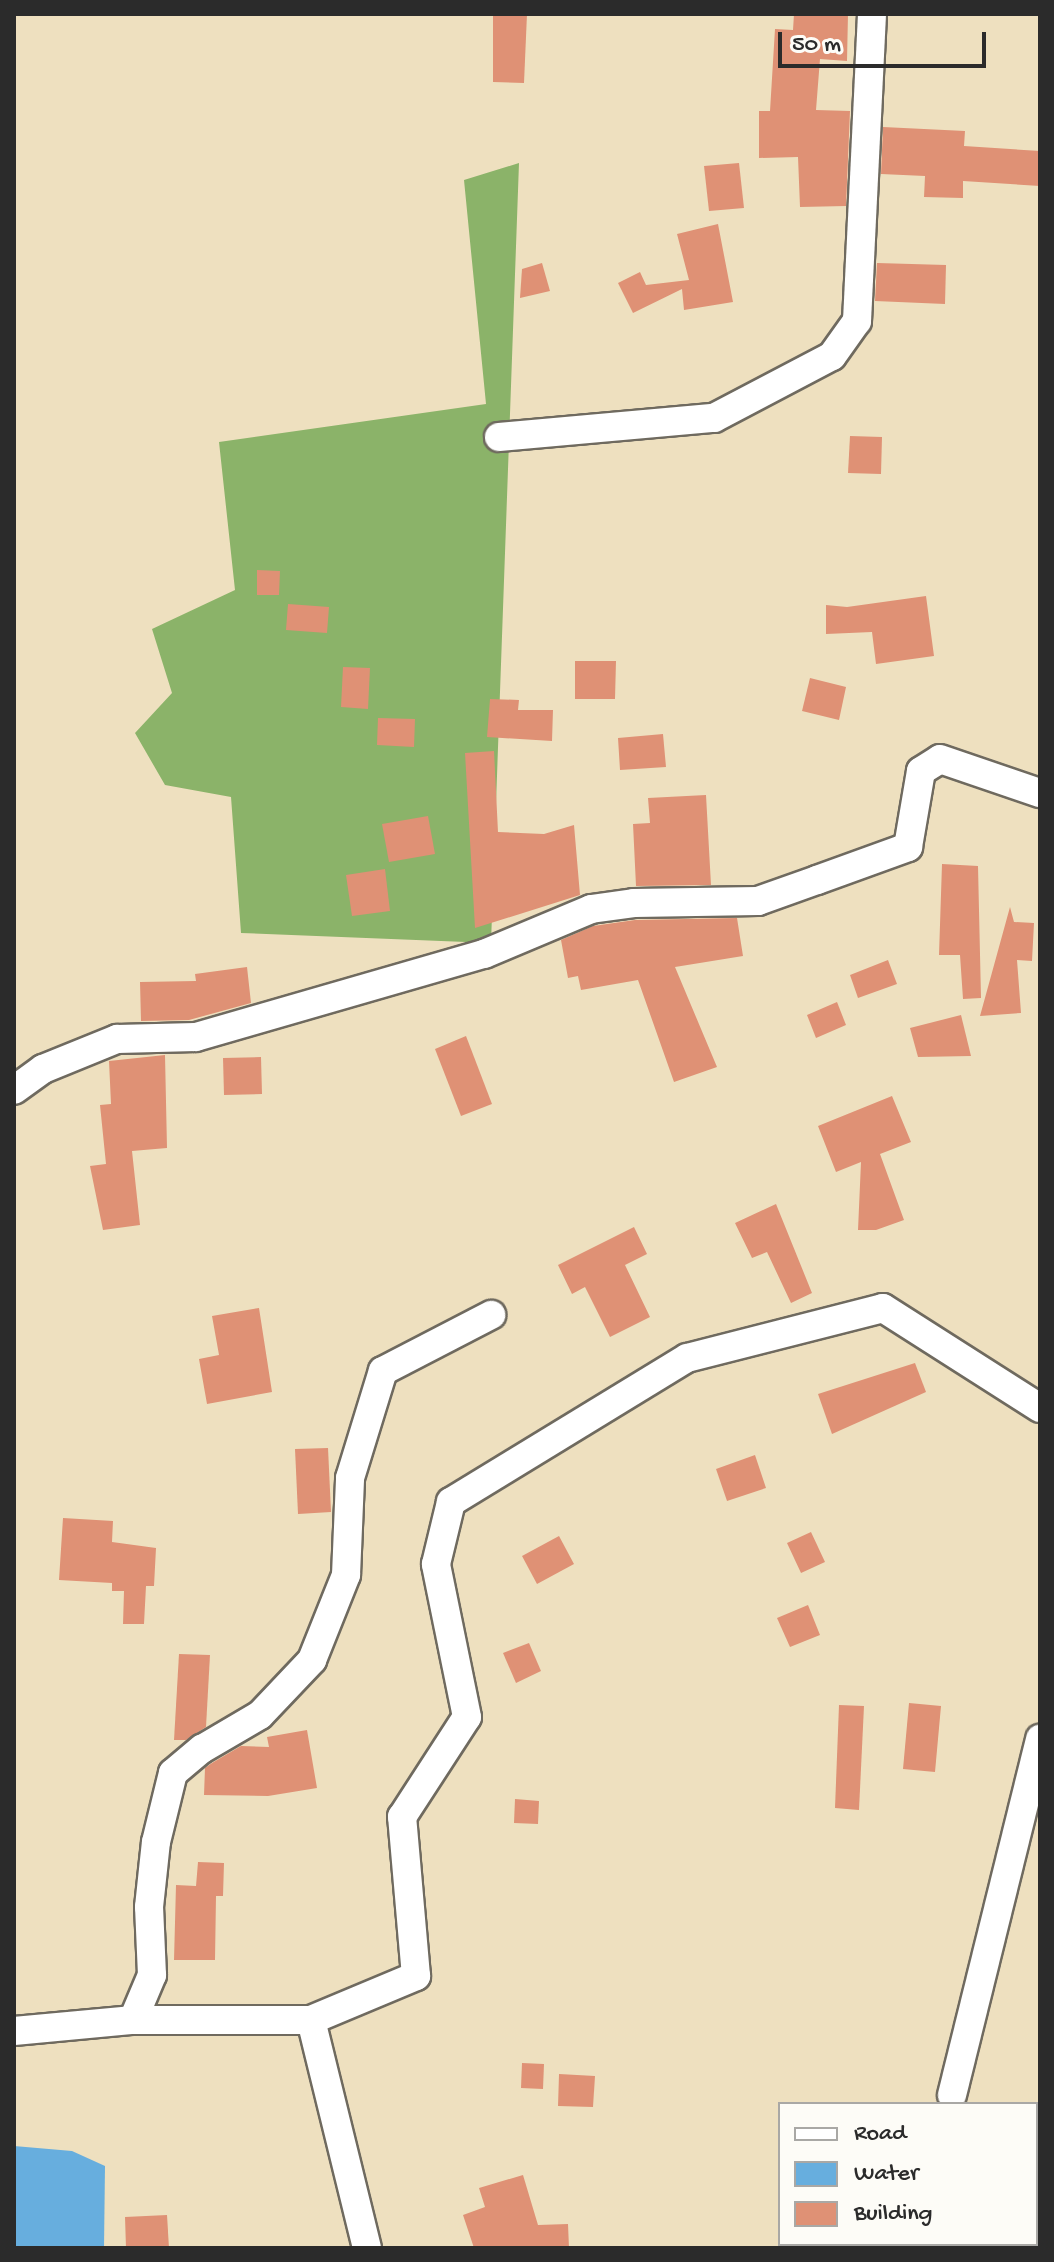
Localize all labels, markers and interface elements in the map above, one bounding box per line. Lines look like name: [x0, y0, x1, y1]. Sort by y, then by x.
scale bar: [782, 16, 990, 66]
text: 50 m: [792, 31, 841, 60]
legend: [778, 2102, 1038, 2246]
text: Road: [854, 2120, 906, 2149]
text: Water: [854, 2160, 918, 2189]
text: Building: [854, 2200, 932, 2229]

